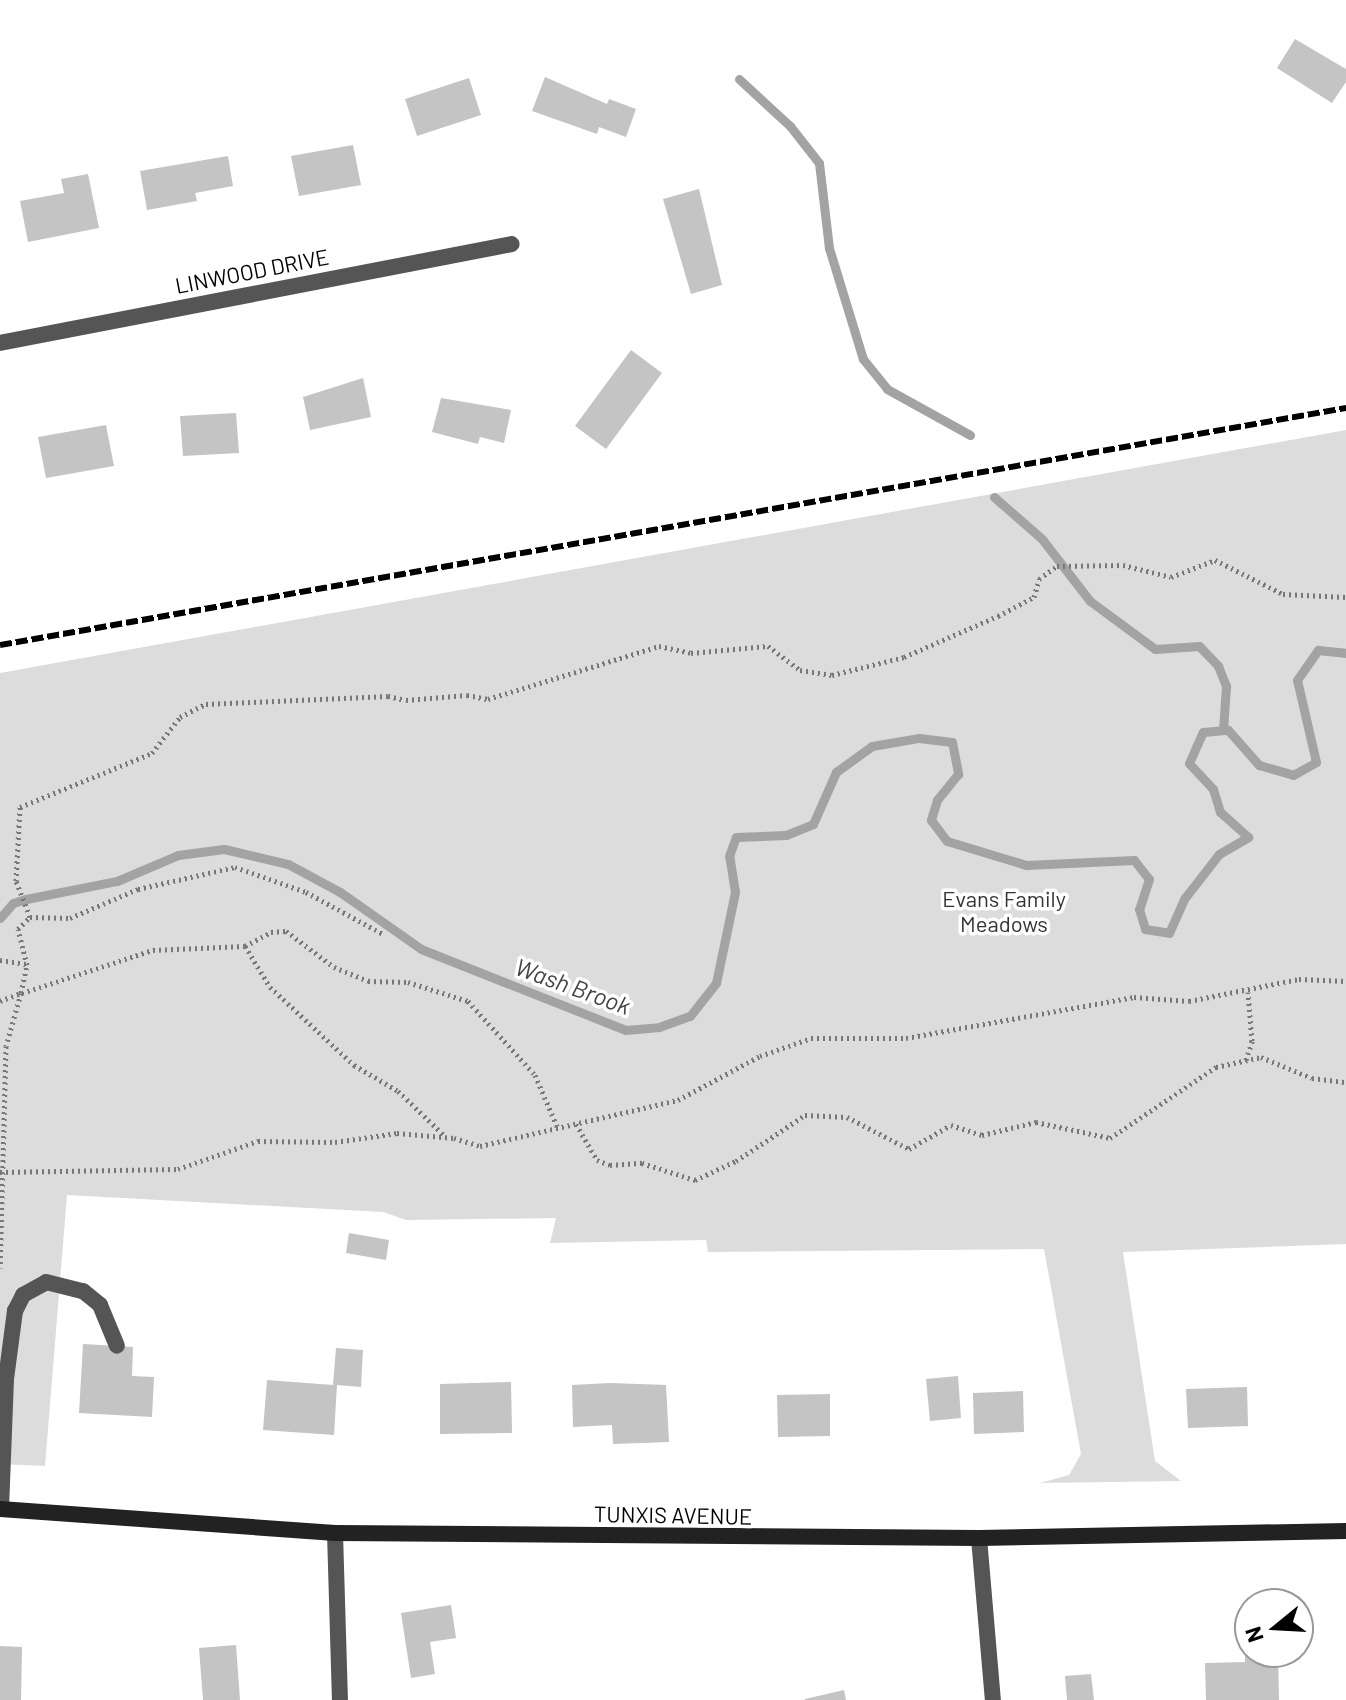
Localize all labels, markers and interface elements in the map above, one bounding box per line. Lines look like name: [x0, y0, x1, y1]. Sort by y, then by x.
street label: LINWOOD DRIVE: [173, 243, 331, 299]
park label: Evans Family Meadows: [942, 885, 1066, 936]
water label: Wash Brook: [511, 952, 635, 1020]
street label: TUNXIS AVENUE: [594, 1500, 752, 1530]
north arrow: [1234, 1588, 1314, 1668]
text: N: [1238, 1624, 1268, 1646]

